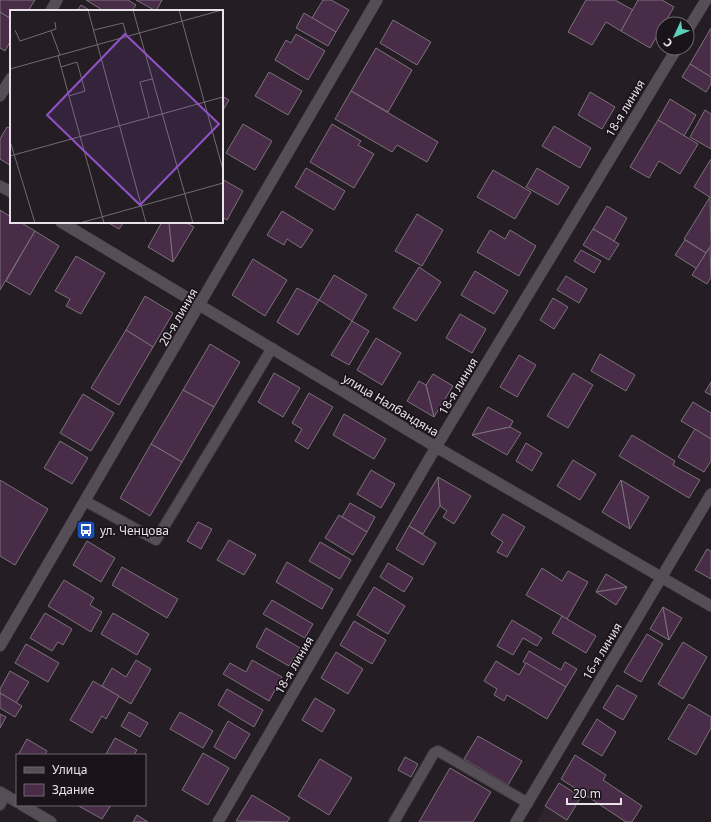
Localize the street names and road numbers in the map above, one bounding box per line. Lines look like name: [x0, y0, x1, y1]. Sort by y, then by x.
street label: 18-я линия: [601, 76, 649, 140]
street label: 20-я линия: [155, 285, 201, 349]
street label: 18-я линия: [434, 354, 482, 418]
street label: улица Налбандяна: [340, 370, 442, 440]
street label: 16-я линия: [578, 619, 626, 683]
street label: 18-я линия: [271, 633, 317, 697]

